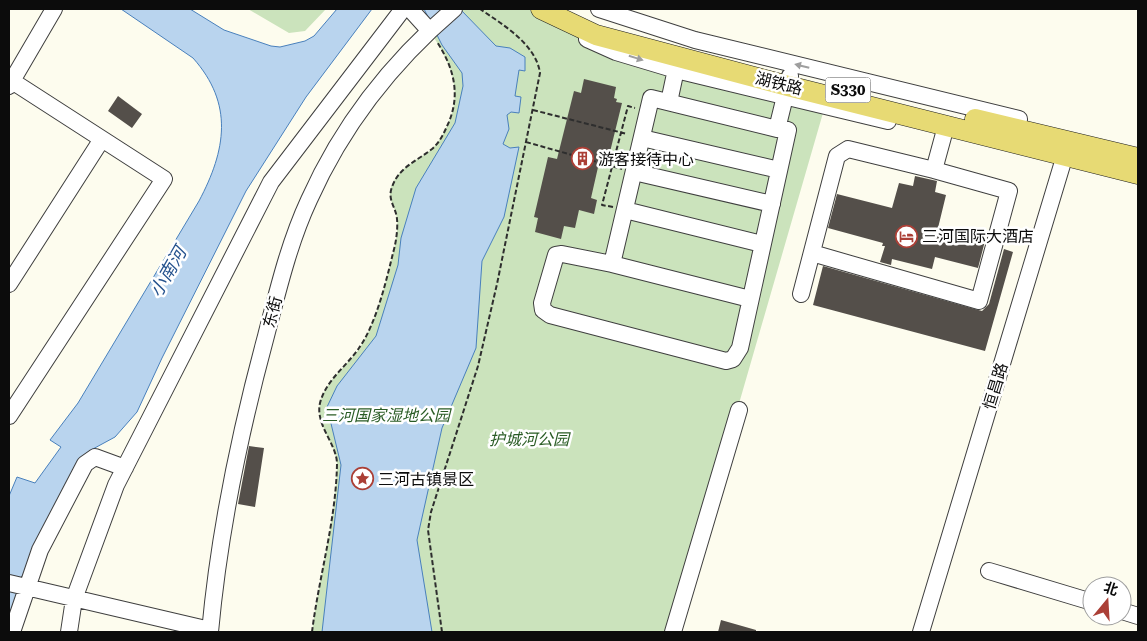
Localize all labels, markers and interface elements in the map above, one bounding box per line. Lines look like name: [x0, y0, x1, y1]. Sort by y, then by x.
one-way arrow: [629, 55, 644, 63]
one-way arrow: [794, 62, 809, 70]
street label: 湖铁路: [753, 68, 804, 99]
road number: S330: [826, 78, 870, 102]
building icon: 游客接待中心: [570, 147, 594, 171]
place label: 游客接待中心: [598, 150, 694, 169]
hotel icon: 三河国际大酒店: [894, 224, 918, 248]
place label: 三河国际大酒店: [922, 227, 1034, 246]
water label: 小南河: [145, 241, 192, 300]
street label: 东街: [259, 294, 286, 330]
street label: 恒昌路: [979, 360, 1012, 412]
park label: 三河国家湿地公园: [322, 406, 452, 425]
park label: 护城河公园: [489, 430, 571, 449]
place icon: 三河古镇景区: [350, 467, 374, 491]
place label: 三河古镇景区: [378, 470, 474, 489]
north arrow: [1082, 576, 1132, 626]
text: 北: [1102, 579, 1120, 598]

